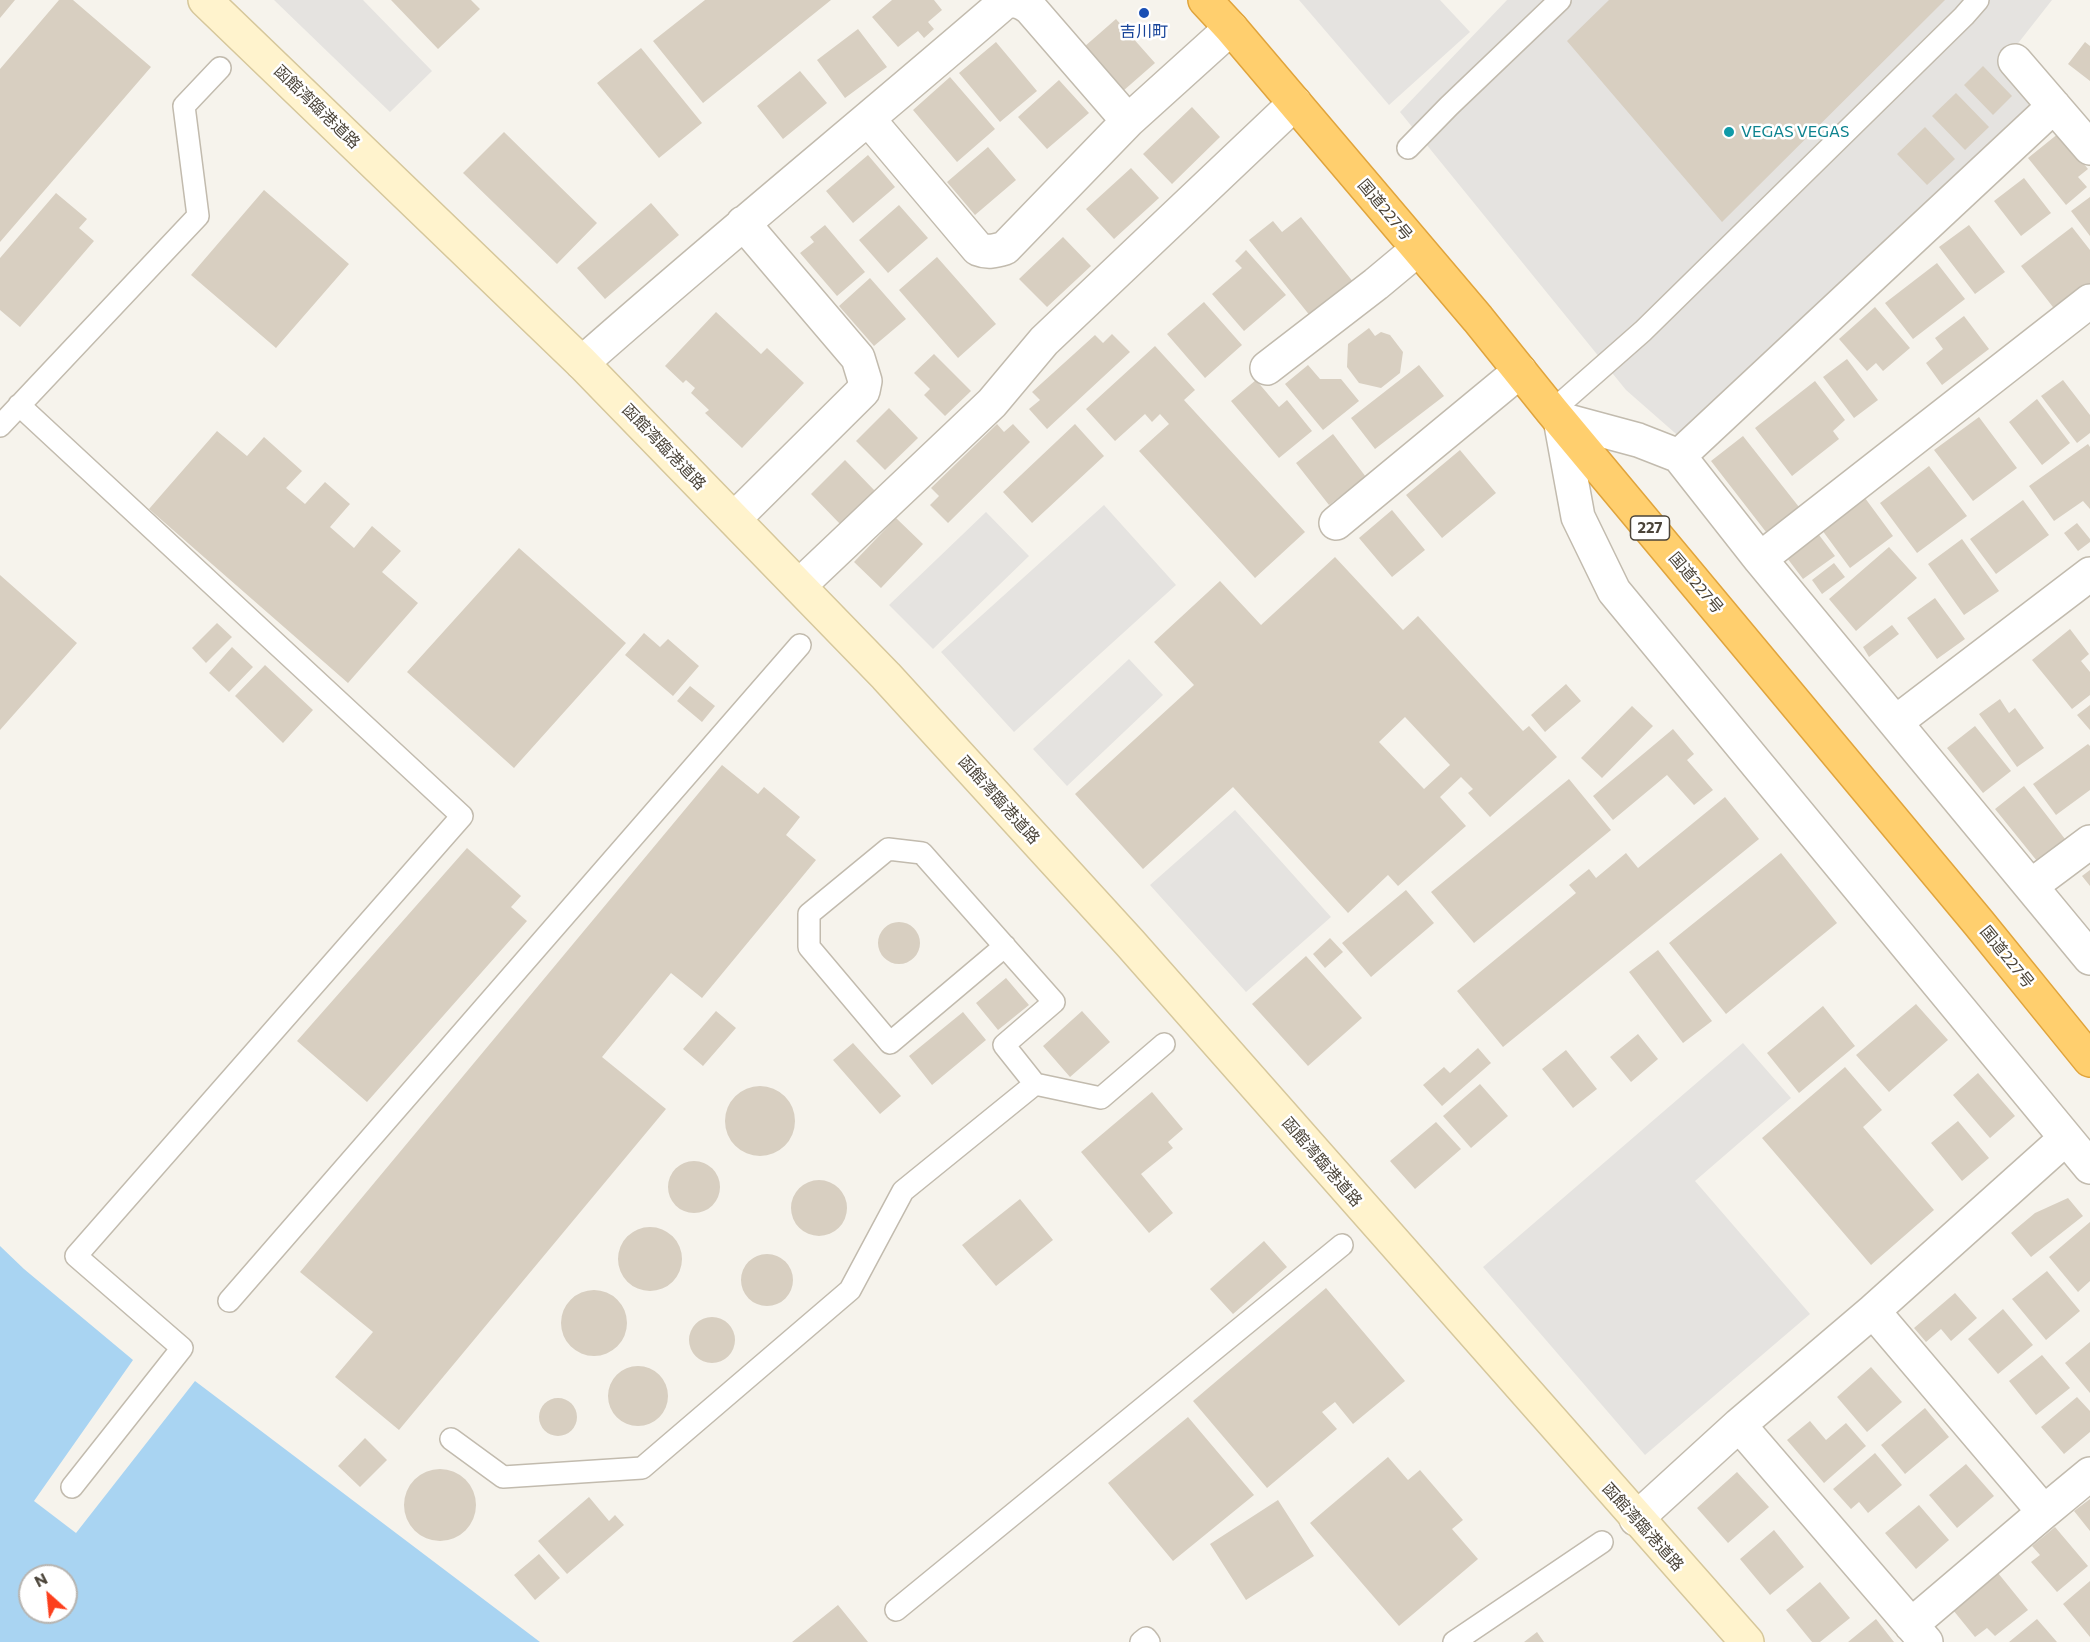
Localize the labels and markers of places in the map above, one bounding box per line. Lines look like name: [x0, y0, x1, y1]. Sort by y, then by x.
marker: 吉川町: [1137, 6, 1151, 20]
place label: 吉川町: [1120, 22, 1168, 42]
place label: VEGAS VEGAS: [1741, 122, 1849, 142]
marker: VEGAS VEGAS: [1722, 125, 1736, 139]

